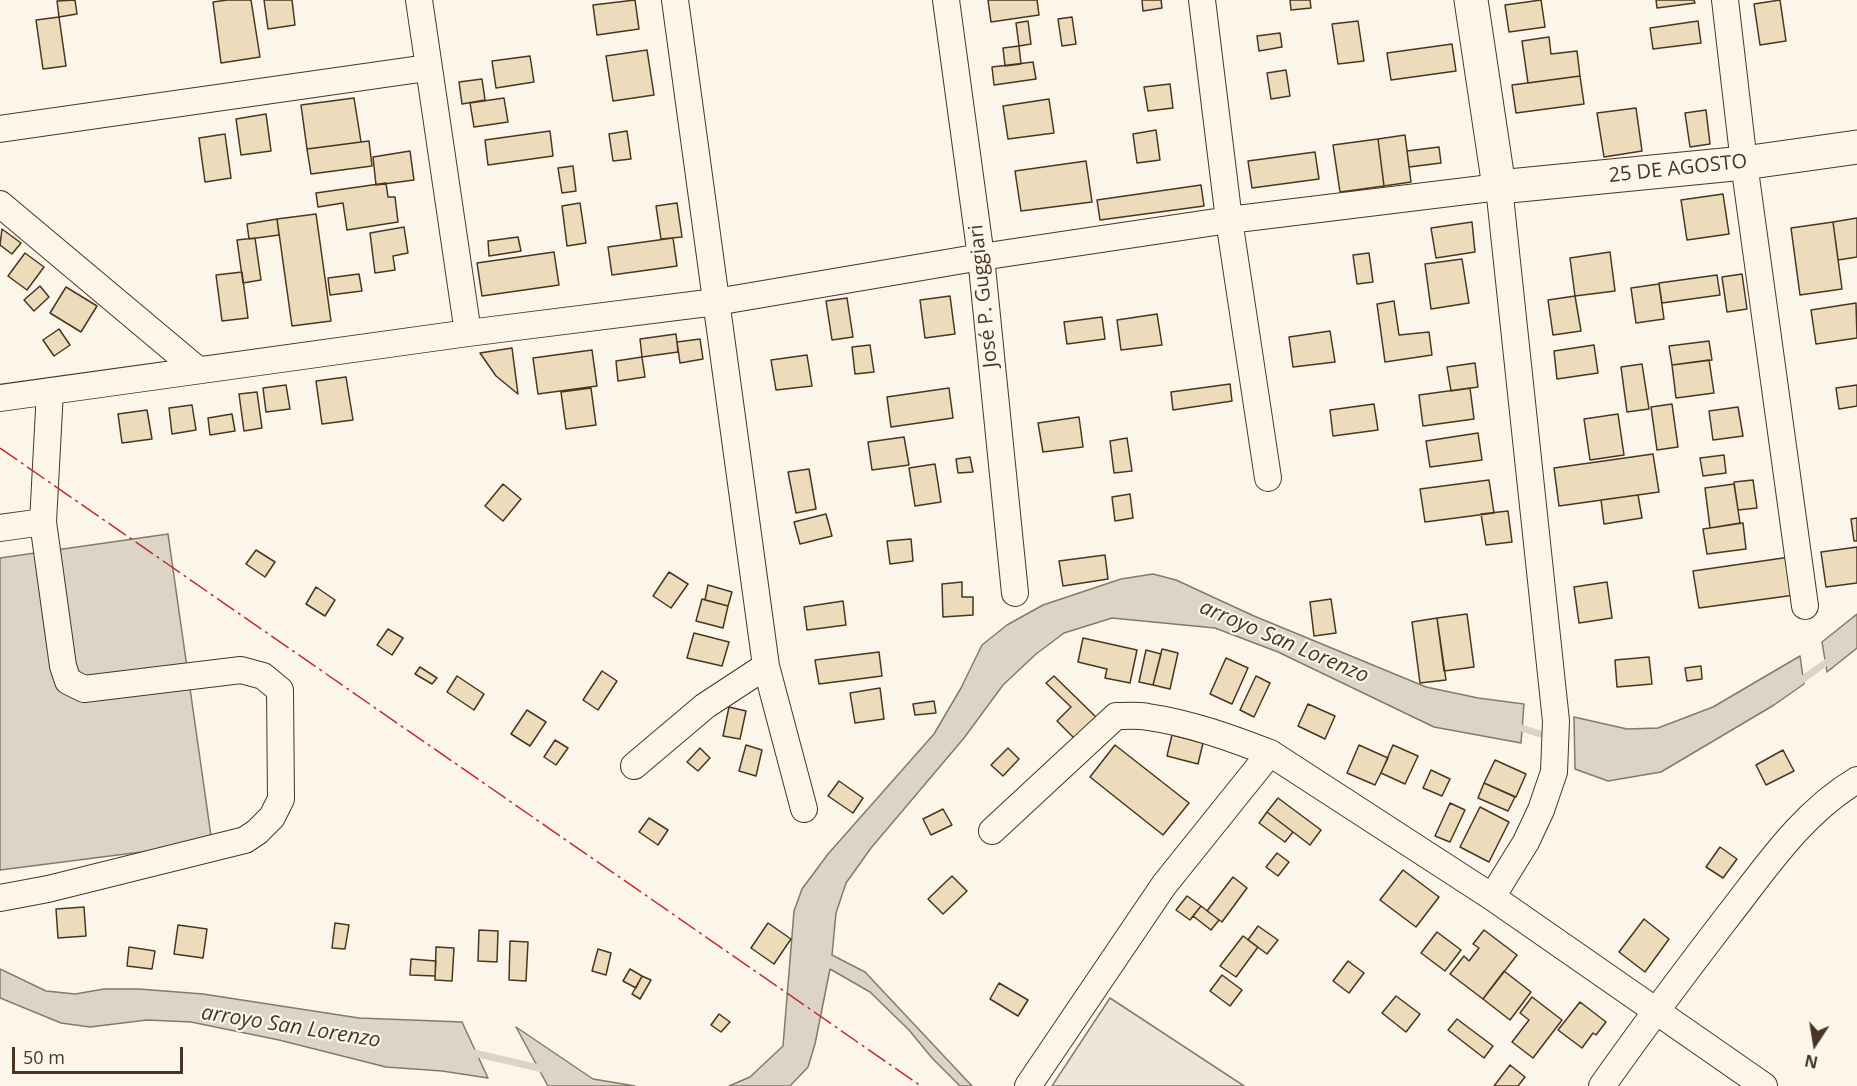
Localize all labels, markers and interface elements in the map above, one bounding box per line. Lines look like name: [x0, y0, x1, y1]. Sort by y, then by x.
street label: 25 DE AGOSTO: [1608, 150, 1748, 188]
street label: José P. Guggiari: [965, 223, 1003, 369]
water label: arroyo San Lorenzo: [1196, 595, 1372, 689]
water label: arroyo San Lorenzo: [200, 1000, 382, 1054]
north arrow: [1785, 1014, 1845, 1074]
scale bar: [15, 1035, 186, 1073]
text: 50 m: [23, 1045, 65, 1069]
text: N: [1803, 1049, 1820, 1074]

